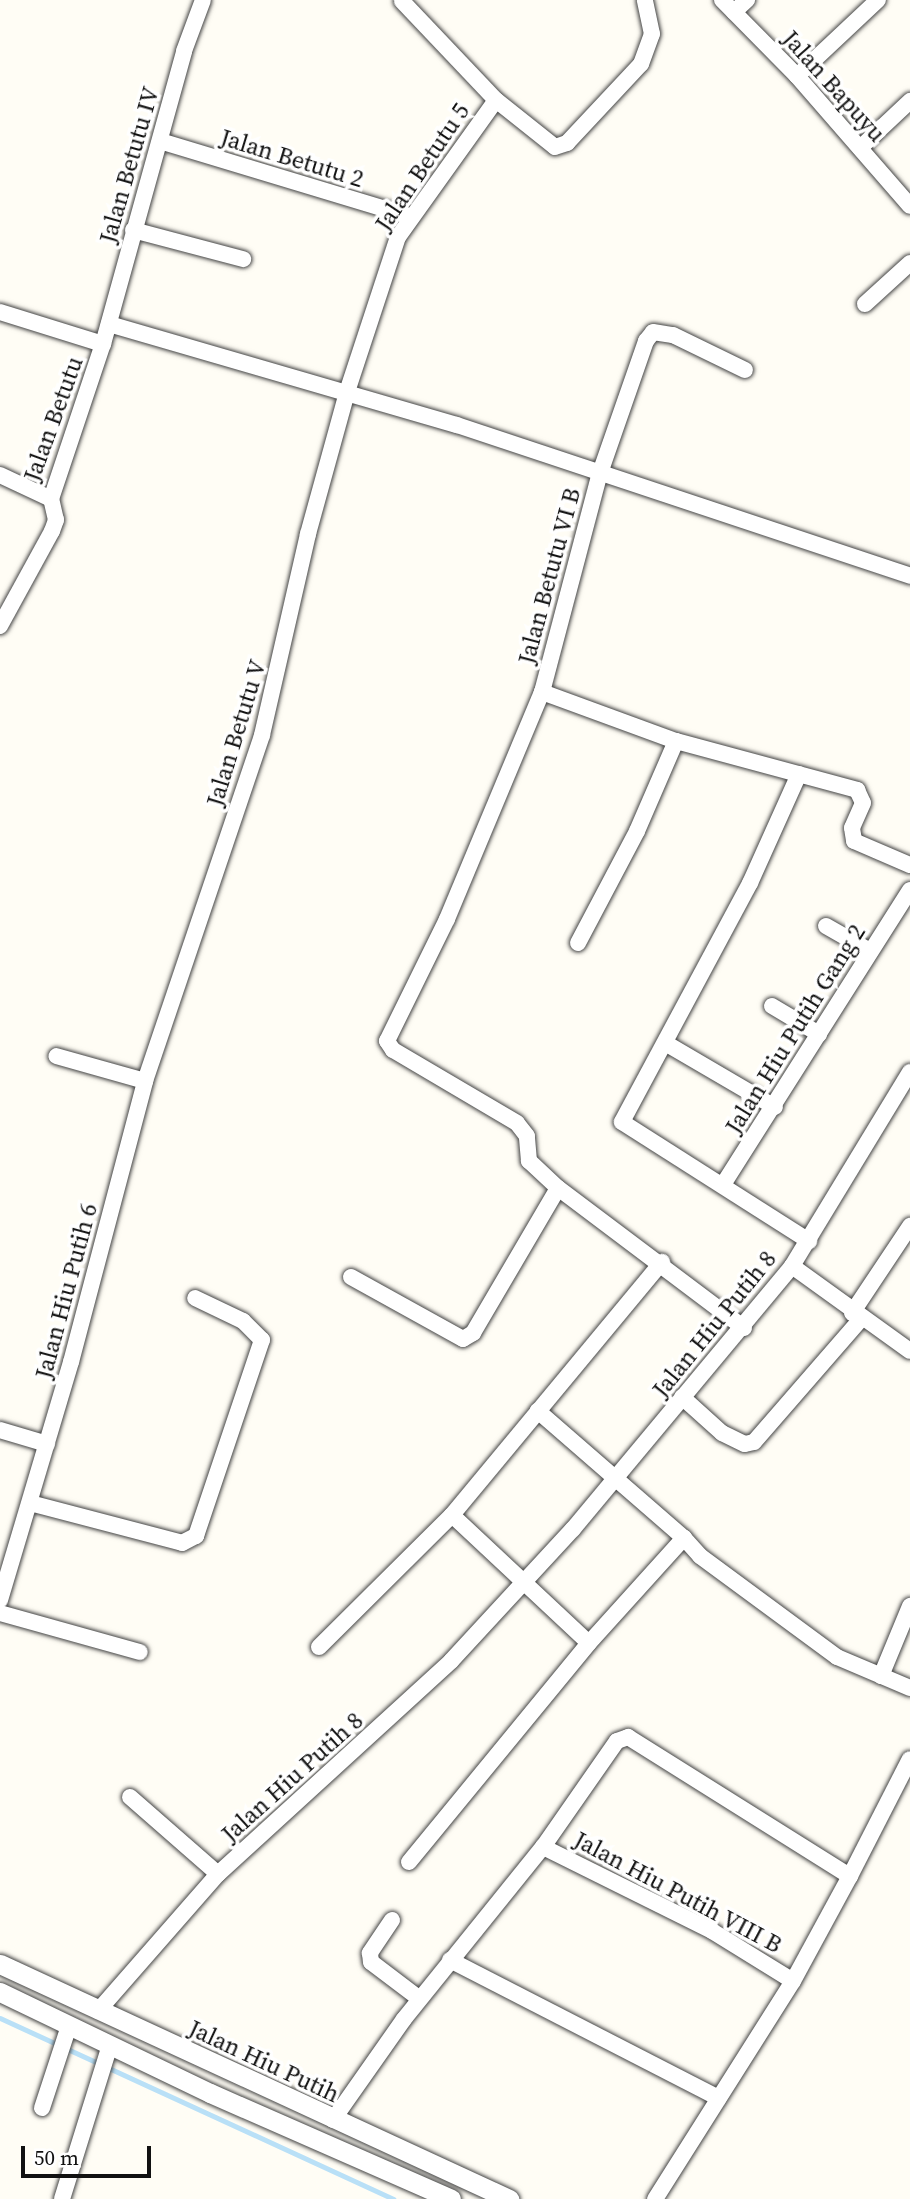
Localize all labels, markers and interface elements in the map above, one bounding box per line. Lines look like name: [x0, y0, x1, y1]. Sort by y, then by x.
street label: Jalan Bapuyu: [776, 24, 892, 148]
street label: Jalan Betutu IV: [93, 84, 165, 246]
street label: Jalan Betutu 5: [369, 98, 475, 236]
street label: Jalan Betutu 2: [217, 123, 367, 193]
street label: Jalan Betutu: [17, 353, 89, 485]
street label: Jalan Betutu VI B: [512, 484, 586, 668]
street label: Jalan Betutu V: [200, 656, 272, 810]
street label: Jalan Hiu Putih Gang 2: [719, 919, 871, 1139]
street label: Jalan Hiu Putih 6: [29, 1200, 103, 1382]
street label: Jalan Hiu Putih 8: [646, 1245, 782, 1403]
street label: Jalan Hiu Putih 8: [215, 1706, 369, 1848]
street label: Jalan Hiu Putih VIII B: [569, 1825, 787, 1959]
street label: Jalan Hiu Putih: [184, 2014, 344, 2108]
scale bar: [24, 2132, 154, 2176]
text: 50 m: [34, 2143, 79, 2172]

